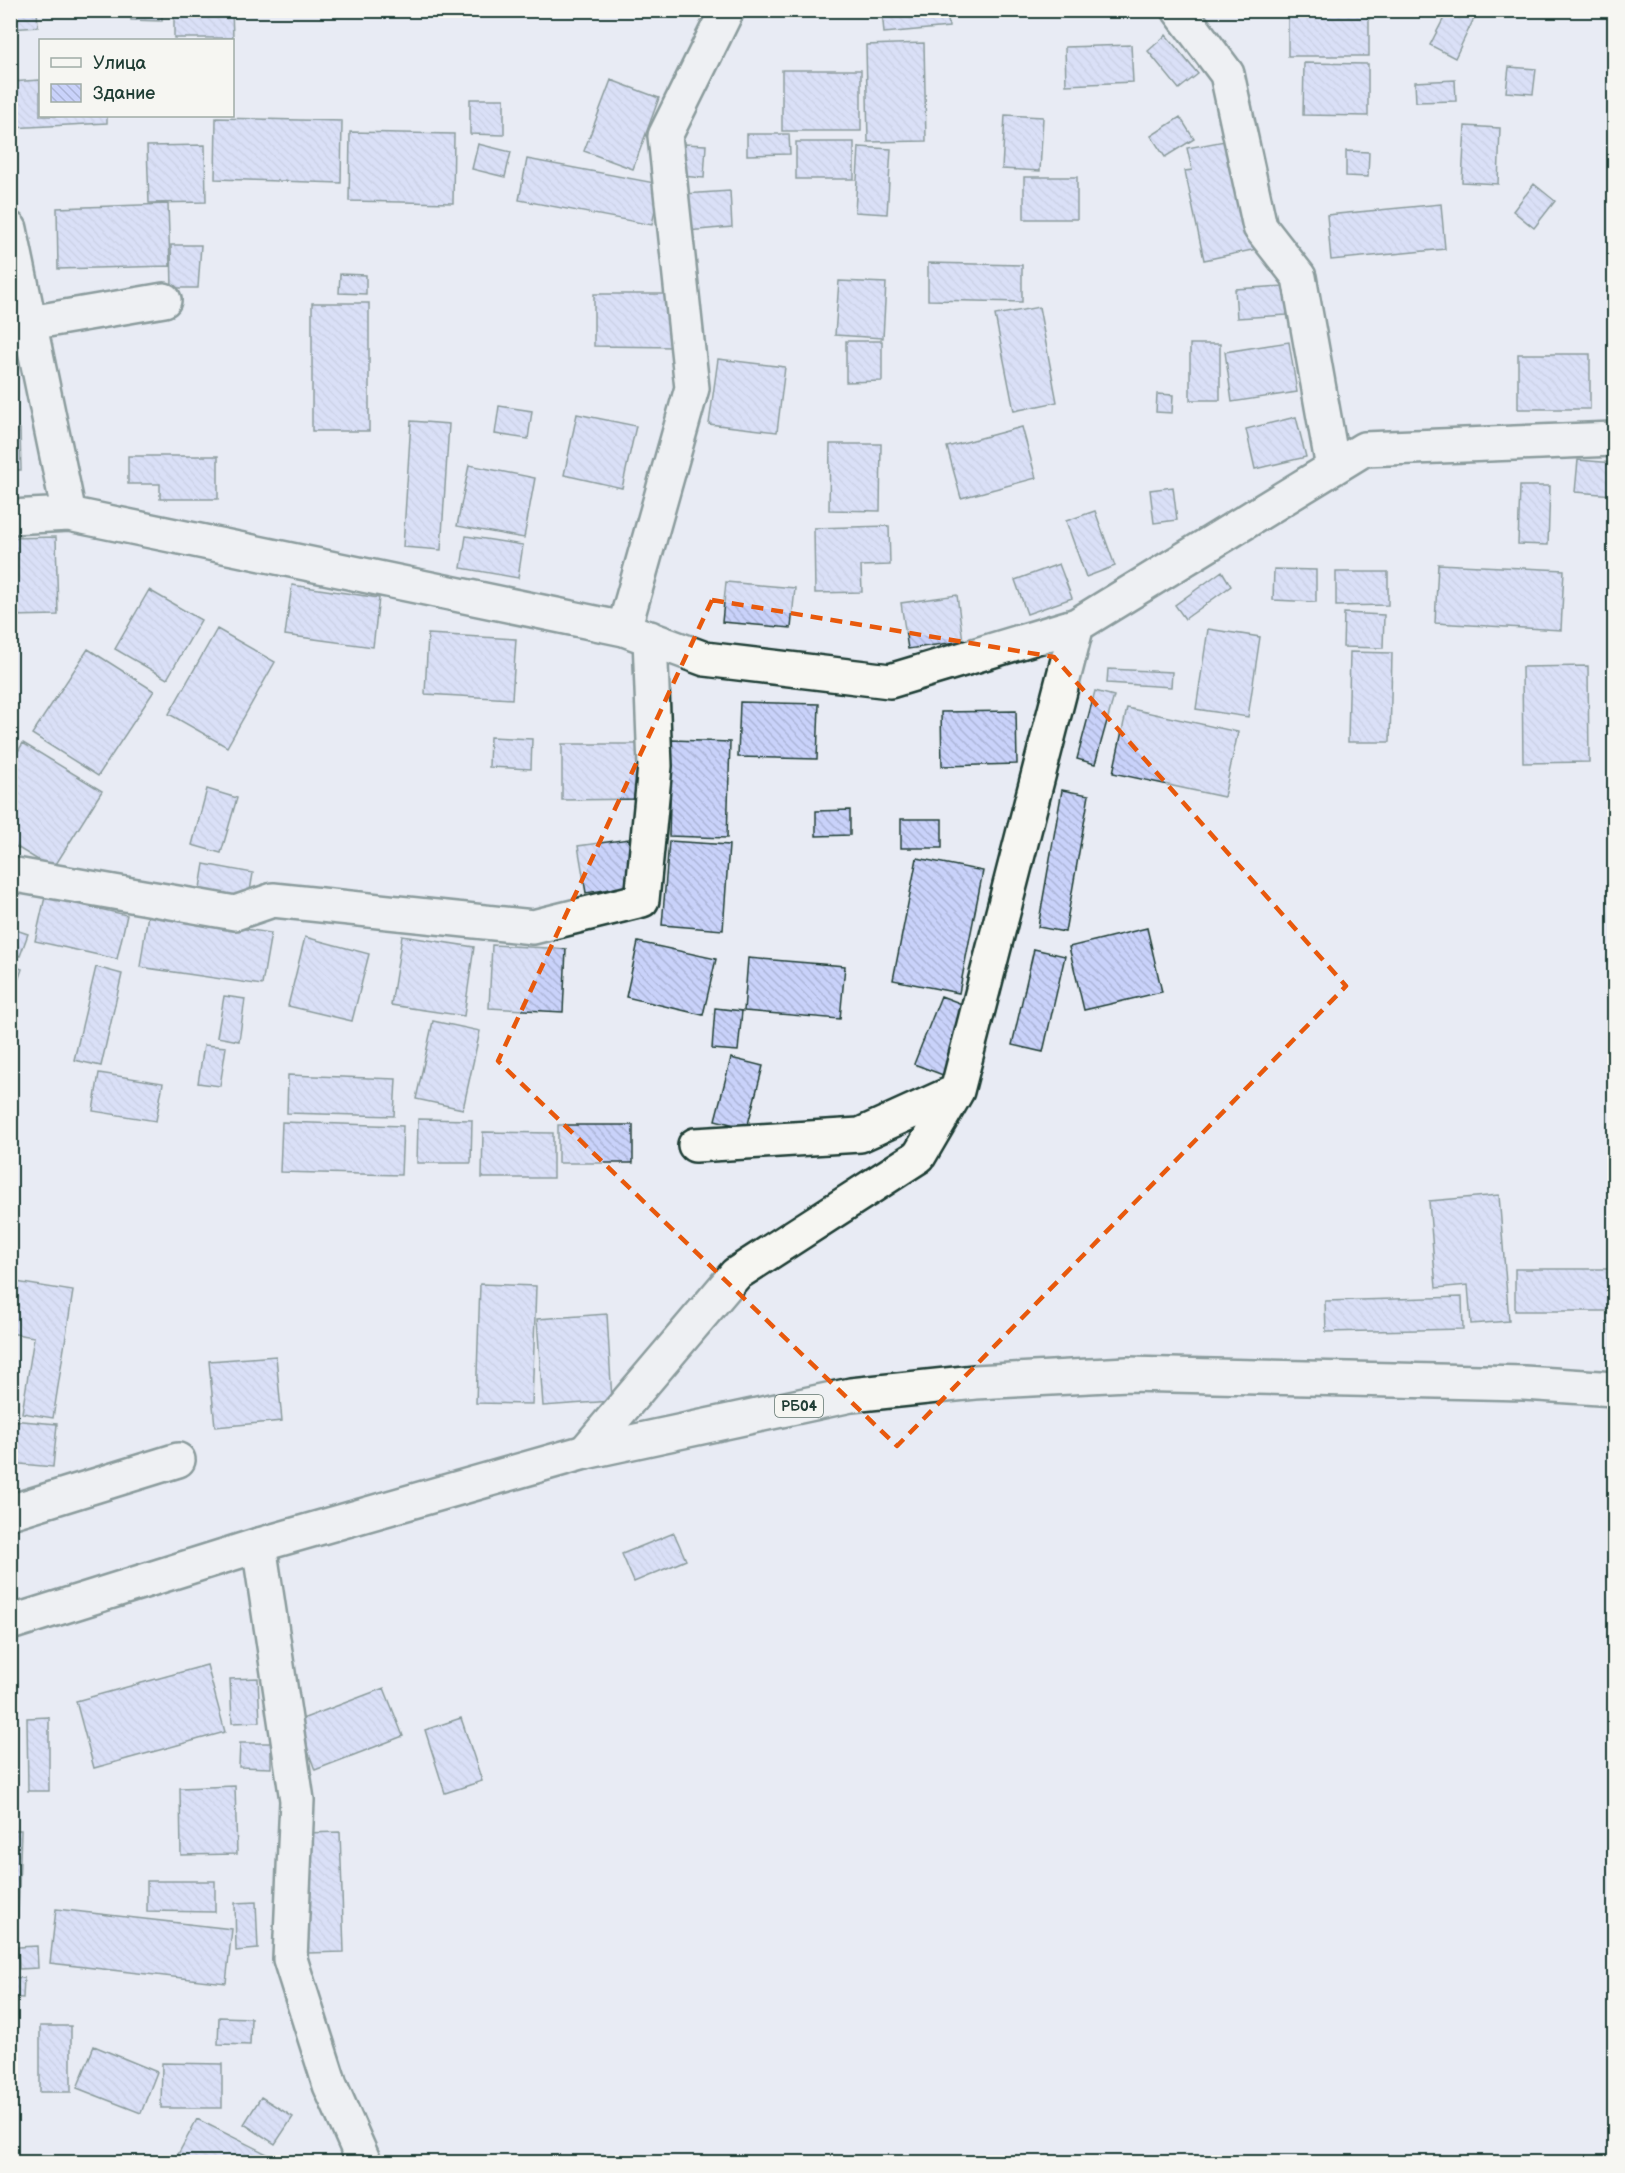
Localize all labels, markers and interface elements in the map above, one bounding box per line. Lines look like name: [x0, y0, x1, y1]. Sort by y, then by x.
legend: [39, 39, 234, 117]
text: Улица: [93, 53, 147, 74]
text: Здание: [93, 83, 155, 104]
road number: РБ04: [775, 1395, 823, 1417]

